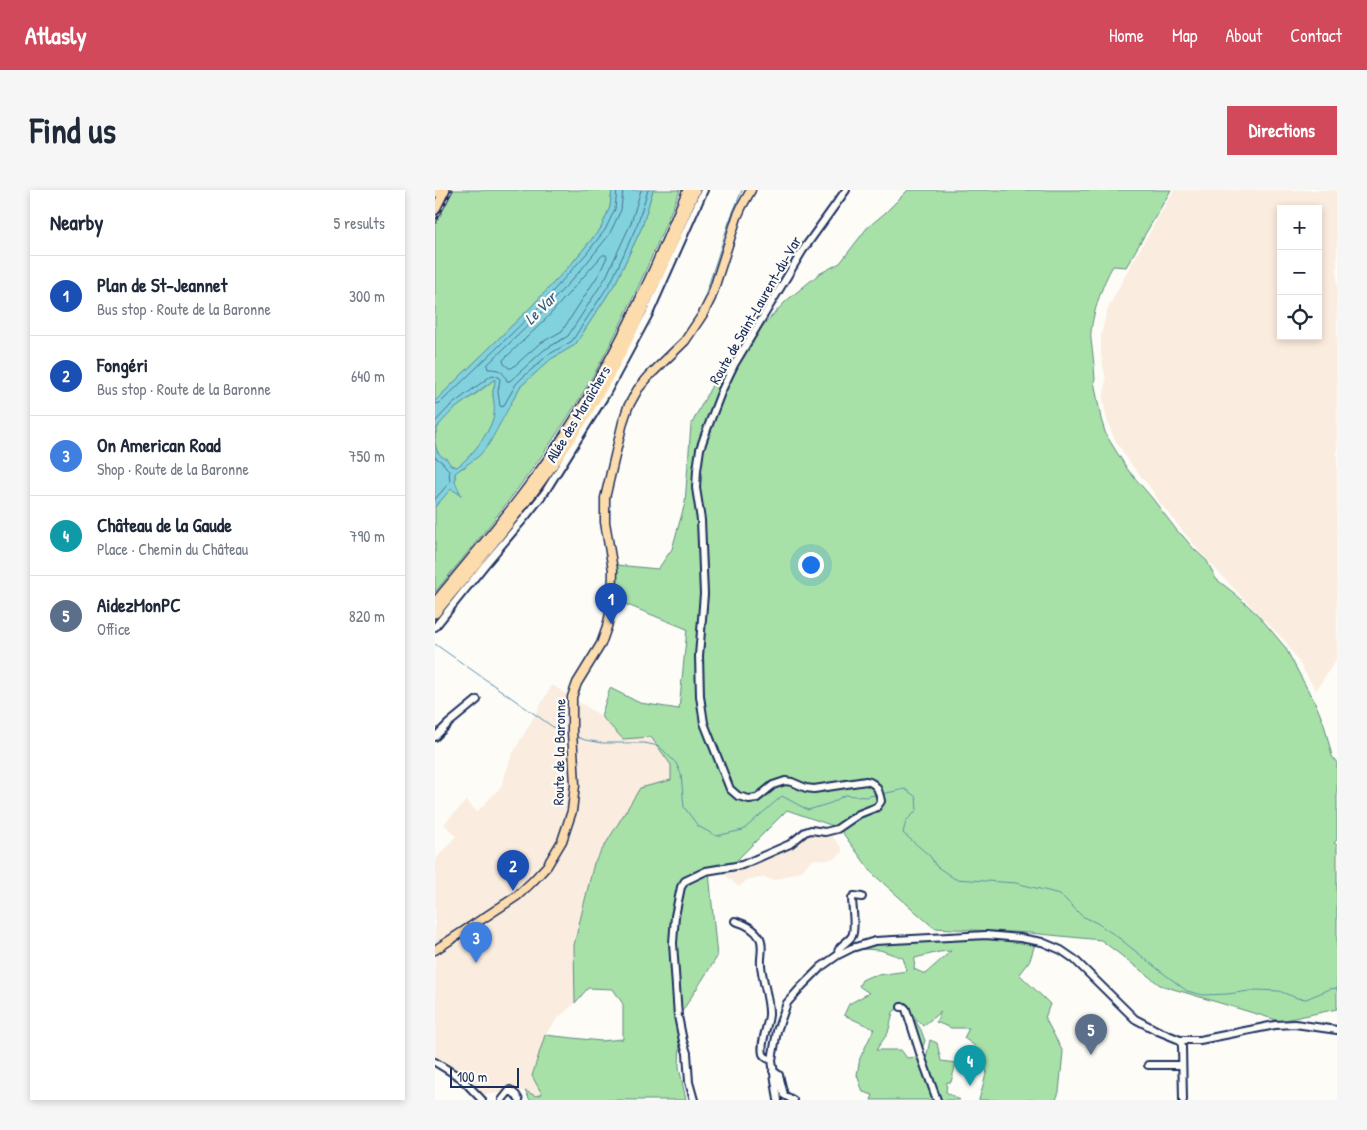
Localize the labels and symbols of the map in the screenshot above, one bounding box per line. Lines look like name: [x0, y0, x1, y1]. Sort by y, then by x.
street label: Route de Saint-Laurent-du-Var: [704, 232, 806, 388]
water label: Le Var: [519, 286, 562, 329]
street label: Allée des Maraîchers: [541, 361, 615, 466]
your location: [798, 552, 824, 578]
pin: 1: [595, 583, 627, 624]
street label: Route de la Baronne: [548, 698, 570, 806]
pin: 2: [497, 850, 529, 891]
pin: 3: [460, 922, 492, 963]
pin: 5: [1075, 1014, 1107, 1055]
pin: 4: [954, 1045, 986, 1086]
scale bar: [450, 1065, 519, 1088]

